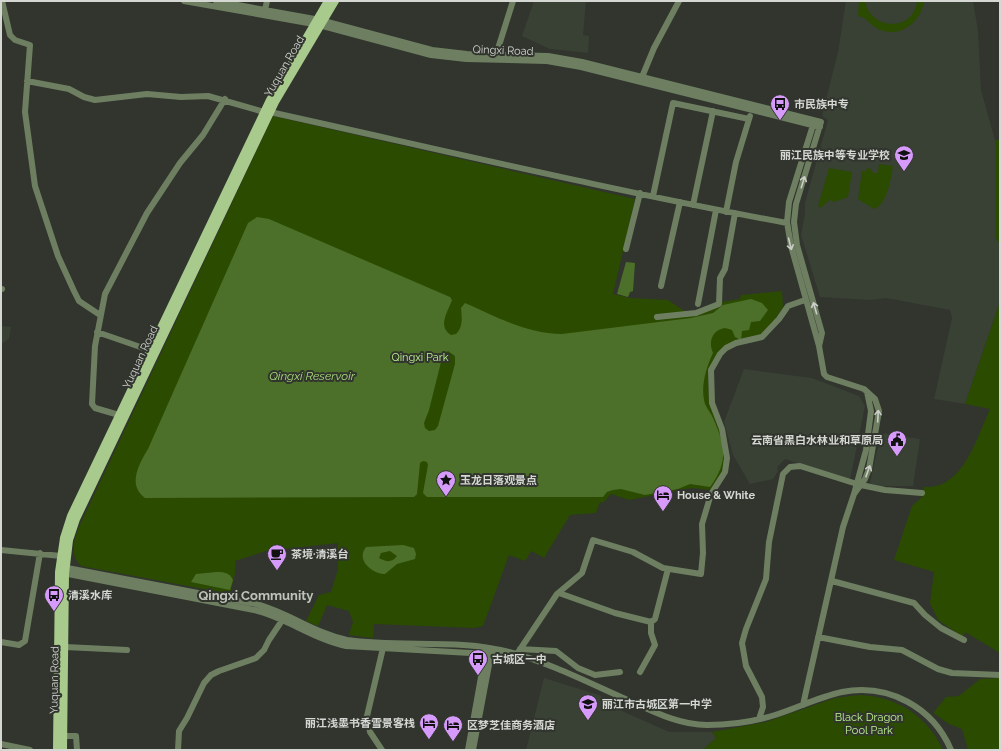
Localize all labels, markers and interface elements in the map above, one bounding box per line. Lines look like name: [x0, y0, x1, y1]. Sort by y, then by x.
street label: Yuquan Road: [262, 33, 307, 99]
street label: Qingxi Road: [472, 43, 534, 58]
bus stop icon: 市民族中专: [769, 93, 791, 121]
place label: 市民族中专: [794, 98, 849, 111]
school or university icon: 丽江民族中等专业学校: [893, 144, 915, 172]
place label: 丽江民族中等专业学校: [780, 149, 890, 162]
one-way arrow: [800, 176, 807, 189]
one-way arrow: [787, 237, 795, 250]
one-way arrow: [810, 302, 818, 315]
street label: Yuquan Road: [120, 324, 161, 391]
park label: Qingxi Park: [391, 351, 449, 364]
water label: Qingxi Reservoir: [269, 369, 356, 383]
one-way arrow: [874, 410, 881, 423]
public building icon: 云南省黑白水林业和草原局: [886, 429, 908, 457]
place label: 云南省黑白水林业和草原局: [751, 434, 883, 447]
one-way arrow: [864, 466, 872, 478]
place icon: 玉龙日落观景点: [435, 469, 457, 497]
place label: 玉龙日落观景点: [460, 474, 537, 487]
hotel icon: House & White: [652, 484, 674, 512]
place label: House & White: [677, 489, 755, 502]
cafe icon: 茶境·清溪台: [266, 543, 288, 571]
place label: 茶境·清溪台: [291, 548, 348, 561]
bus stop icon: 清溪水库: [43, 584, 65, 612]
district label: Qingxi Community: [199, 588, 313, 603]
place label: 清溪水库: [68, 589, 112, 602]
street label: Yuquan Road: [47, 646, 62, 714]
bus stop icon: 古城区一中: [467, 648, 489, 676]
place label: 古城区一中: [492, 653, 547, 666]
school or university icon: 丽江市古城区第一中学: [577, 693, 599, 721]
place label: 丽江市古城区第一中学: [602, 698, 712, 711]
park label: Black Dragon Pool Park: [835, 711, 903, 737]
hotel icon: 丽江浅墨书香雪景客栈: [418, 712, 440, 740]
hotel icon: 区梦芝佳商务酒店: [442, 714, 464, 742]
place label: 丽江浅墨书香雪景客栈: [305, 717, 415, 730]
place label: 区梦芝佳商务酒店: [467, 719, 555, 732]

